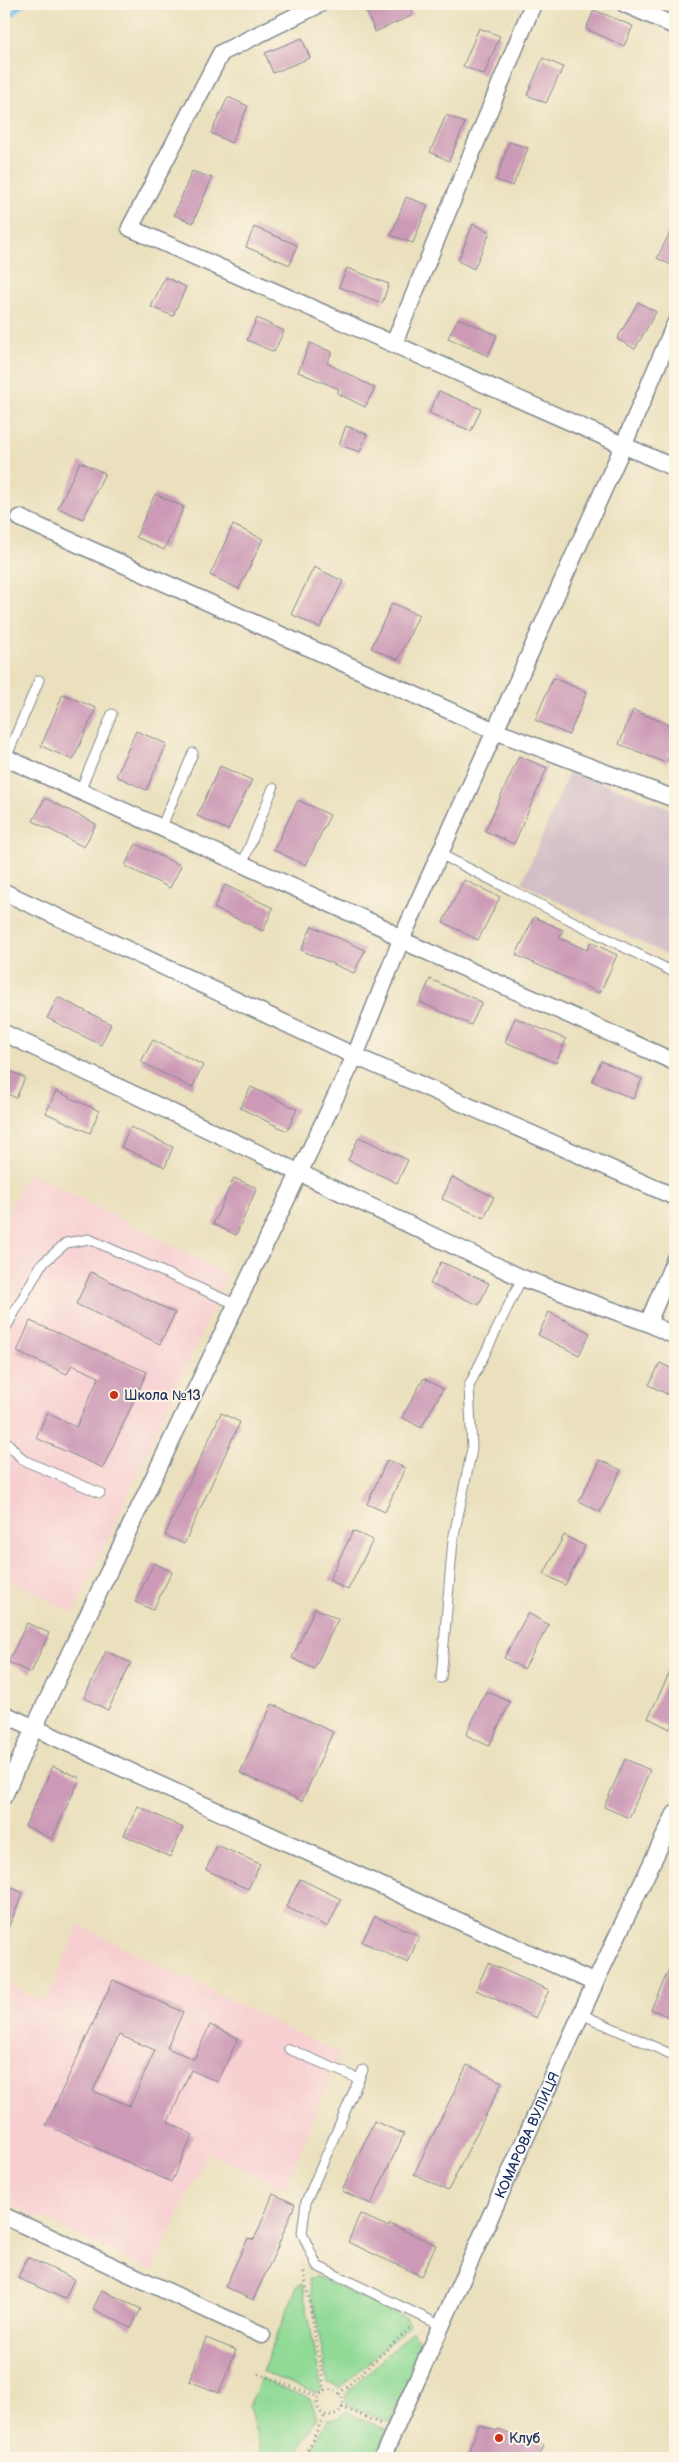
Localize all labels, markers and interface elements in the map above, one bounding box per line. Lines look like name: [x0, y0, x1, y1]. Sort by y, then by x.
place label: Школа №13: [124, 1387, 201, 1404]
marker: Школа №13: [108, 1389, 120, 1401]
street label: КОМАРОВА ВУЛИЦЯ: [492, 2069, 563, 2201]
place label: Клуб: [509, 2430, 540, 2447]
marker: Клуб: [493, 2432, 505, 2444]

